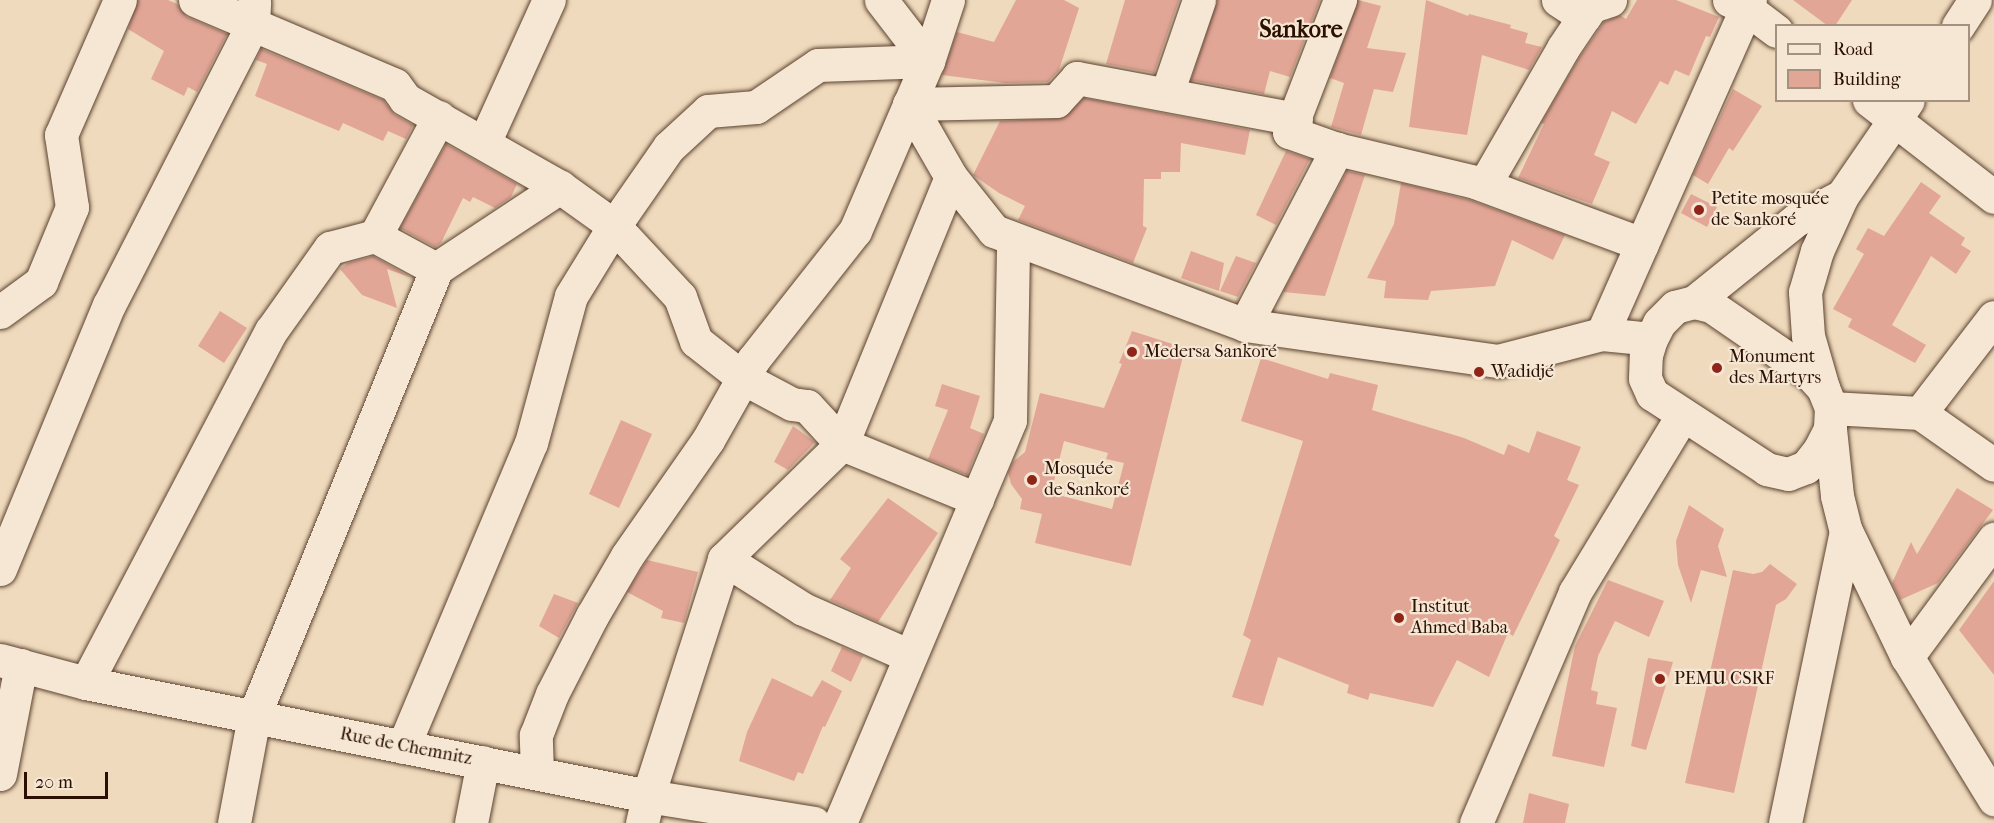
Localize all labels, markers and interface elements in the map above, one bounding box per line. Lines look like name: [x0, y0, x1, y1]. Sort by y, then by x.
district label: Sankore: [1259, 16, 1343, 44]
legend: [1775, 24, 1970, 102]
text: Road: [1833, 39, 1873, 60]
text: Building: [1833, 69, 1900, 90]
place label: Petite mosquée de Sankoré: [1711, 189, 1829, 232]
marker: Petite mosquée de Sankoré: [1692, 203, 1706, 217]
place label: Medersa Sankoré: [1144, 341, 1277, 363]
marker: Medersa Sankoré: [1125, 345, 1139, 359]
place label: Monument des Martyrs: [1729, 347, 1821, 389]
place label: Wadidjé: [1491, 361, 1554, 383]
marker: Monument des Martyrs: [1710, 361, 1724, 375]
marker: Wadidjé: [1472, 365, 1486, 379]
place label: Mosquée de Sankoré: [1044, 459, 1129, 502]
marker: Mosquée de Sankoré: [1025, 473, 1039, 487]
place label: Institut Ahmed Baba: [1411, 597, 1508, 640]
marker: Institut Ahmed Baba: [1392, 611, 1406, 625]
place label: PEMU CSRF: [1674, 668, 1774, 690]
marker: PEMU CSRF: [1651, 670, 1669, 688]
street label: Rue de Chemnitz: [338, 724, 474, 770]
scale bar: [27, 760, 111, 798]
text: 20 m: [35, 772, 73, 793]

